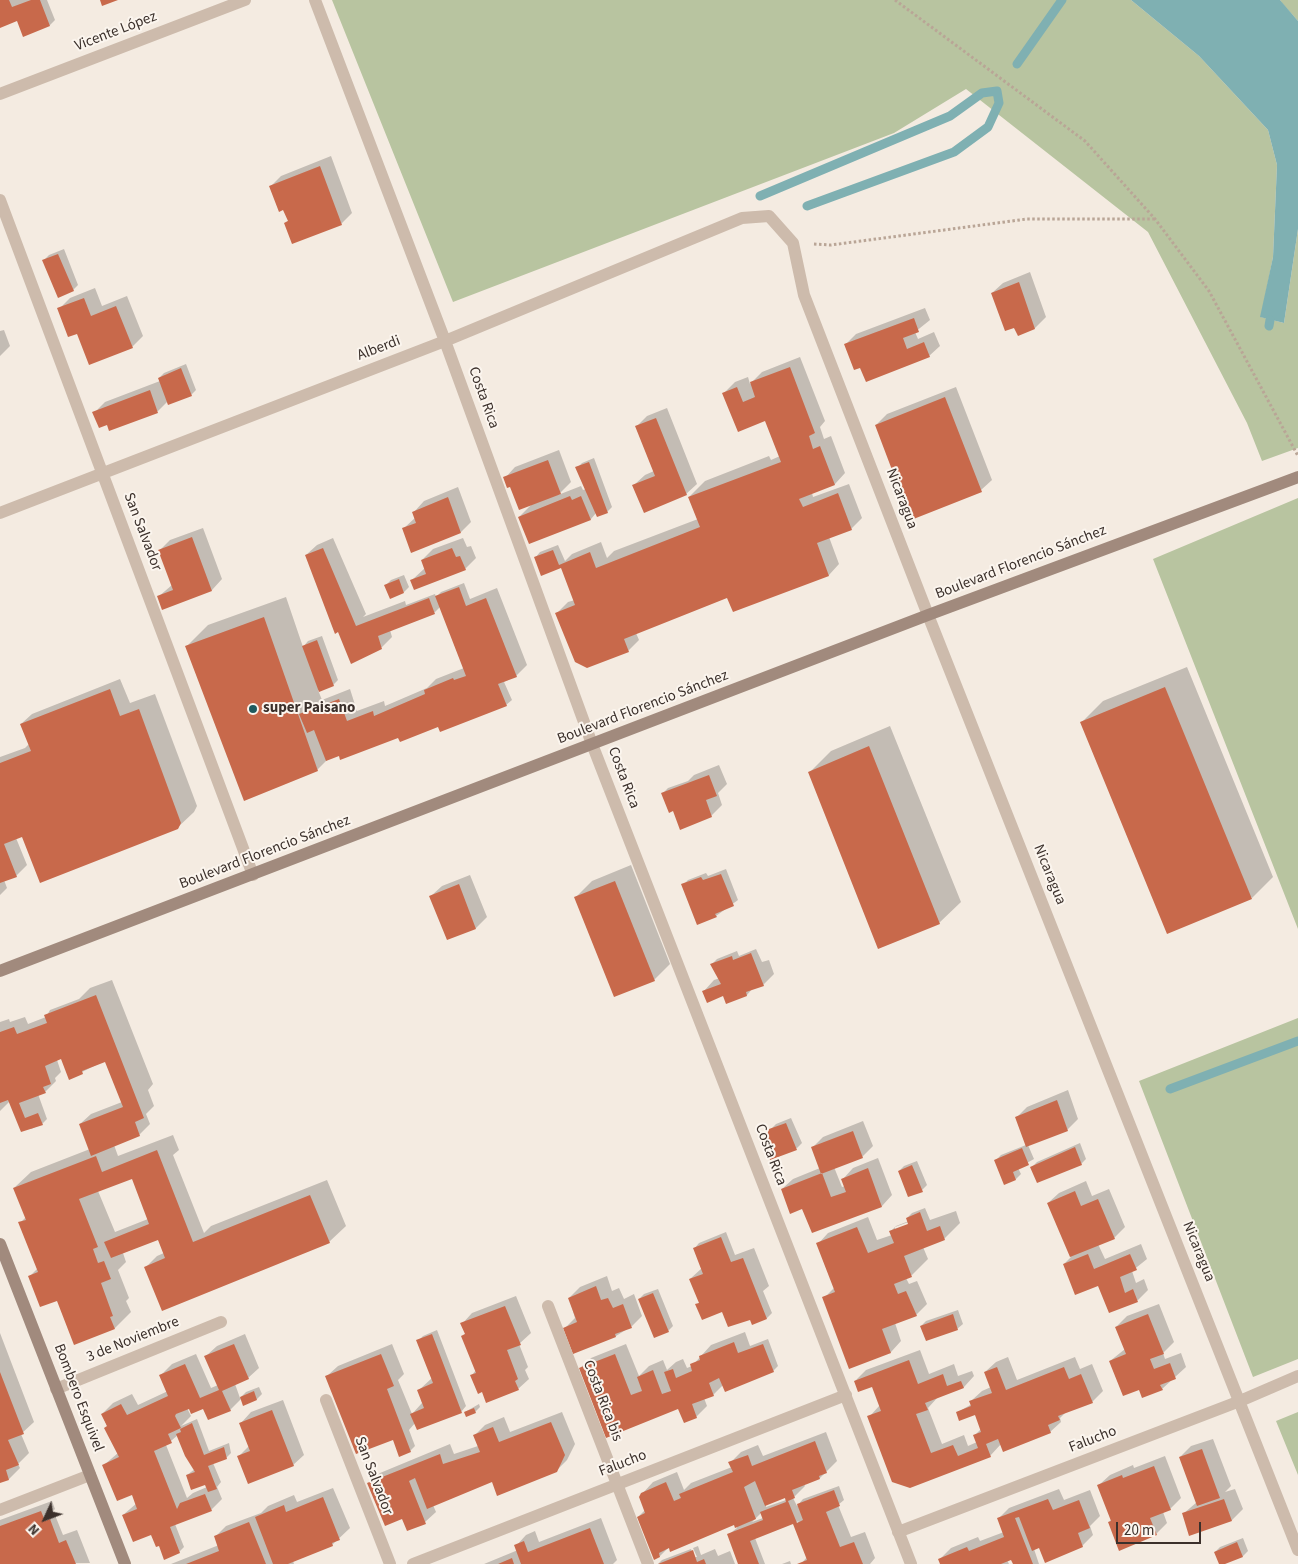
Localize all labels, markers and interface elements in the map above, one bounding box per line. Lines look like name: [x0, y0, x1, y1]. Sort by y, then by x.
street label: Vicente López: [73, 8, 159, 56]
street label: Alberdi: [355, 333, 403, 365]
street label: Costa Rica: [464, 365, 502, 431]
street label: Nicaragua: [881, 466, 921, 532]
street label: San Salvador: [119, 490, 165, 574]
street label: Boulevard Florencio Sánchez: [933, 522, 1109, 604]
street label: Boulevard Florencio Sánchez: [555, 667, 731, 749]
place label: super Paisano: [263, 700, 355, 718]
marker: super Paisano: [247, 703, 259, 715]
street label: Costa Rica: [603, 745, 643, 811]
street label: Boulevard Florencio Sánchez: [177, 812, 353, 894]
street label: Nicaragua: [1029, 842, 1069, 908]
street label: Costa Rica: [750, 1122, 790, 1188]
street label: Nicaragua: [1178, 1219, 1218, 1285]
street label: 3 de Noviembre: [84, 1313, 182, 1367]
street label: Bombero Esquivel: [49, 1342, 107, 1454]
street label: Costa Rica bis: [578, 1358, 626, 1444]
street label: Falucho: [1067, 1423, 1119, 1457]
street label: San Salvador: [350, 1434, 396, 1518]
street label: Falucho: [597, 1447, 649, 1481]
north arrow: [20, 1494, 70, 1544]
scale bar: [1118, 1512, 1203, 1544]
text: N: [24, 1519, 45, 1539]
text: 20 m: [1124, 1520, 1154, 1541]

